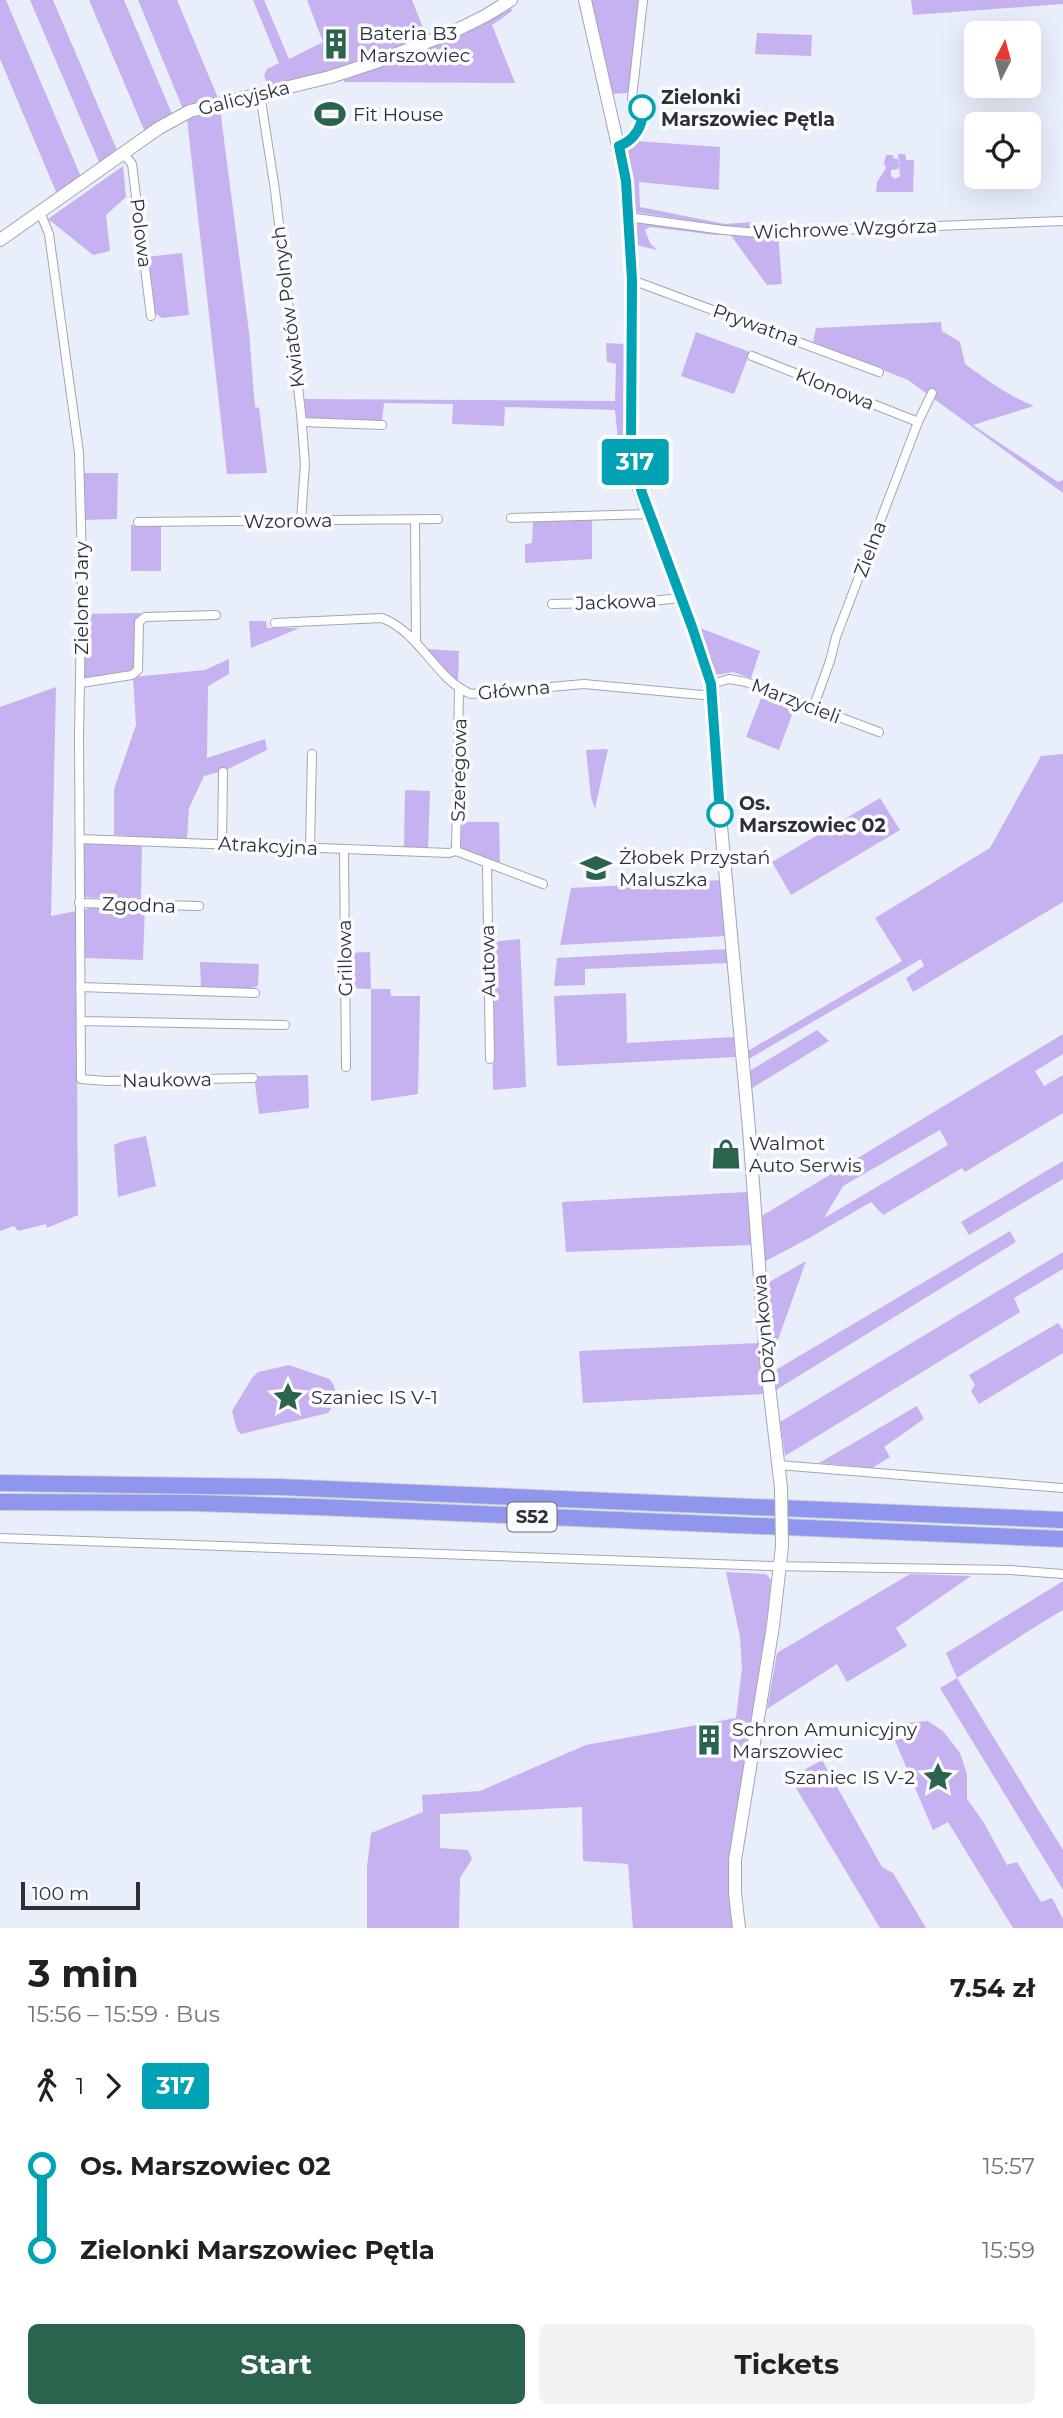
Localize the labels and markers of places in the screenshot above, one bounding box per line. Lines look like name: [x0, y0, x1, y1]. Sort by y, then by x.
place label: Bateria B3 Marszowiec: [359, 22, 470, 67]
building icon: Bateria B3 Marszowiec: [319, 27, 353, 61]
place label: Zielonki Marszowiec Pętla: [661, 86, 835, 131]
marker: Zielonki Marszowiec Pętla: [629, 95, 655, 121]
sports icon: Fit House: [313, 97, 347, 131]
place label: Fit House: [353, 103, 444, 126]
place label: Os. Marszowiec 02: [739, 792, 886, 837]
marker: Os. Marszowiec 02: [707, 801, 733, 827]
place label: Żłobek Przystań Maluszka: [619, 846, 770, 891]
school or university icon: Żłobek Przystań Maluszka: [579, 851, 613, 885]
place label: Walmot Auto Serwis: [749, 1132, 862, 1177]
shop icon: Walmot Auto Serwis: [709, 1137, 743, 1171]
place icon: Szaniec IS V-1: [271, 1380, 305, 1414]
place label: Szaniec IS V-1: [311, 1386, 438, 1409]
place label: Schron Amunicyjny Marszowiec: [732, 1718, 918, 1763]
building icon: Schron Amunicyjny Marszowiec: [692, 1723, 726, 1757]
place icon: Szaniec IS V-2: [921, 1760, 955, 1794]
place label: Szaniec IS V-2: [784, 1766, 915, 1789]

